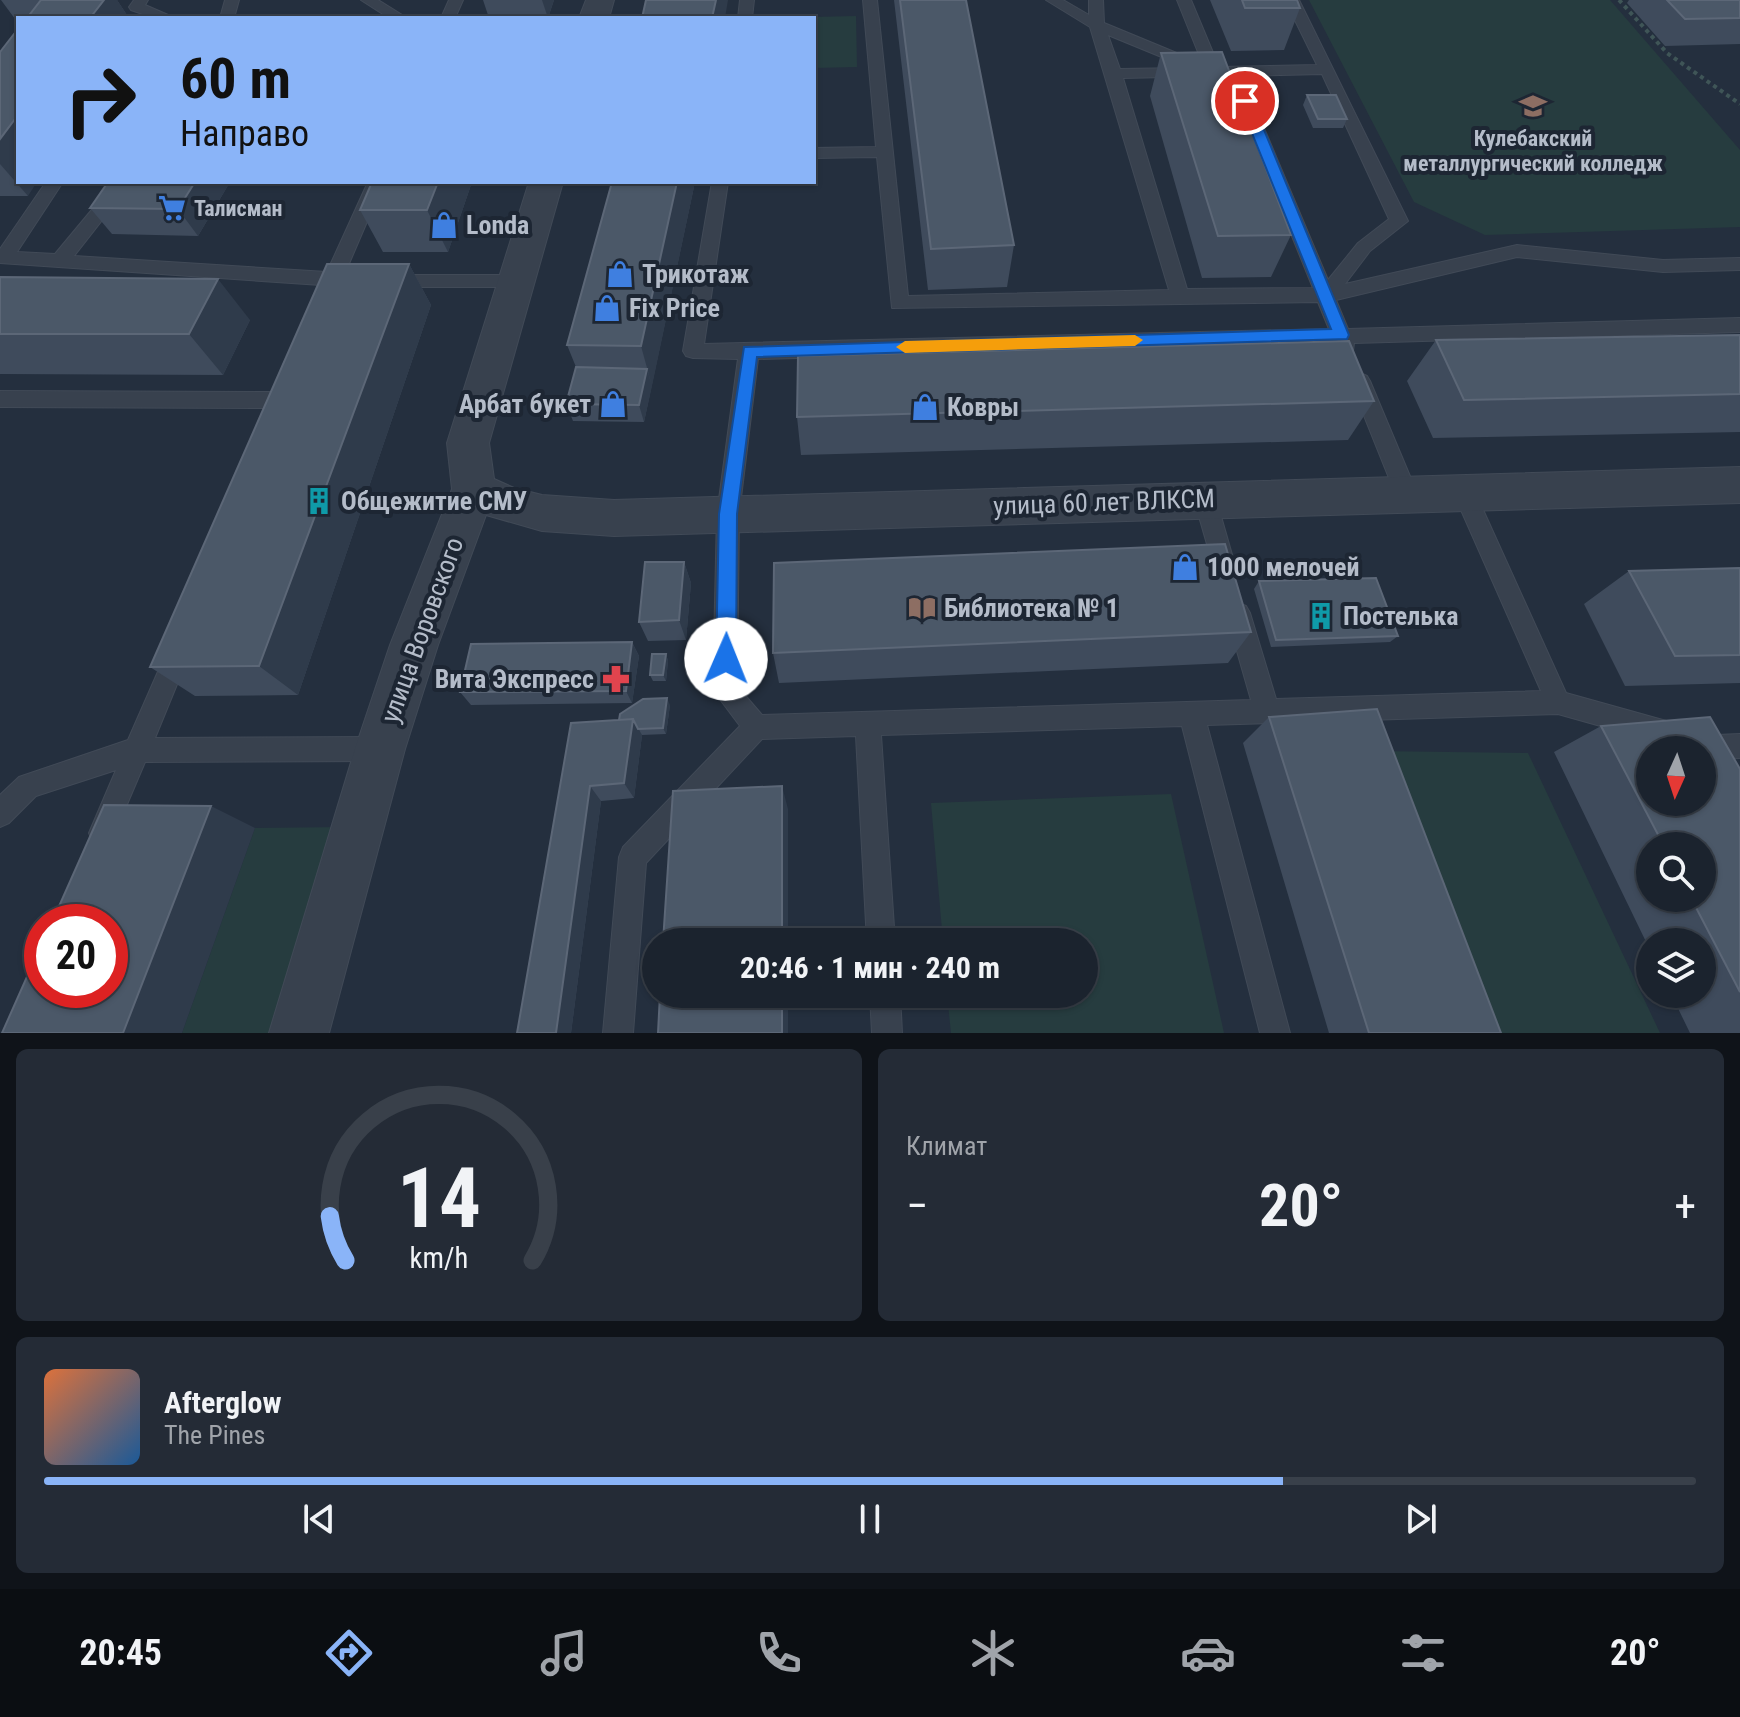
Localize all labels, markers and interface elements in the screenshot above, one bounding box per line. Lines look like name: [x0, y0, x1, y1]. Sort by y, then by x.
text: 60 m: [180, 46, 291, 112]
icon: right: [48, 48, 152, 152]
pin: [1211, 67, 1279, 135]
icon: arrive: [1223, 79, 1267, 123]
school or university icon: Кулебакский металлургический колледж: [1518, 91, 1548, 121]
text: Направо: [180, 113, 309, 155]
place label: Кулебакский металлургический колледж: [1403, 126, 1663, 176]
supermarket icon: Талисман: [157, 193, 187, 223]
place label: Талисман: [194, 196, 283, 221]
shop icon: Londa: [429, 210, 459, 240]
place label: Londa: [466, 210, 529, 240]
shop icon: Трикотаж: [605, 259, 635, 289]
place label: Трикотаж: [642, 259, 750, 289]
shop icon: Fix Price: [592, 293, 622, 323]
place label: Fix Price: [629, 293, 720, 323]
place label: Арбат букет: [459, 389, 591, 419]
shop icon: Арбат букет: [598, 389, 628, 419]
shop icon: Ковры: [910, 392, 940, 422]
place label: Ковры: [947, 392, 1019, 422]
street label: улица 60 лет ВЛКСМ: [993, 483, 1215, 521]
building icon: Общежитие СМУ: [304, 486, 334, 516]
place label: Общежитие СМУ: [341, 486, 527, 516]
street label: улица Воровского: [375, 533, 469, 727]
shop icon: 1000 мелочей: [1170, 552, 1200, 582]
place label: 1000 мелочей: [1207, 552, 1359, 582]
library icon: Библиотека № 1: [907, 593, 937, 623]
place label: Библиотека № 1: [944, 593, 1119, 623]
building icon: Постелька: [1306, 601, 1336, 631]
place label: Постелька: [1343, 601, 1459, 631]
position arrow: [684, 617, 768, 701]
place label: Вита Экспресс: [435, 664, 594, 694]
pharmacy icon: Вита Экспресс: [601, 664, 631, 694]
north arrow: [1636, 736, 1716, 816]
map controls: [1636, 736, 1716, 1008]
button: search: [1636, 832, 1716, 912]
speed limit sign: 20: [24, 904, 128, 1008]
button: layers: [1636, 928, 1716, 1008]
text: 20:46 · 1 мин · 240 m: [740, 950, 1000, 985]
text: Климат: [906, 1131, 987, 1161]
text: 14: [397, 1150, 481, 1247]
text: 20°: [1259, 1170, 1343, 1241]
text: −: [906, 1180, 928, 1232]
text: +: [1674, 1180, 1696, 1232]
text: km/h: [410, 1241, 468, 1275]
text: Afterglow: [164, 1385, 282, 1420]
text: The Pines: [164, 1420, 265, 1450]
icon: previous: [297, 1497, 341, 1541]
icon: pause: [848, 1497, 892, 1541]
icon: next: [1399, 1497, 1443, 1541]
icon: directions: [321, 1625, 377, 1681]
icon: music: [536, 1625, 592, 1681]
icon: phone: [751, 1625, 807, 1681]
icon: climate: [965, 1625, 1021, 1681]
icon: car: [1180, 1625, 1236, 1681]
icon: filters: [1395, 1625, 1451, 1681]
text: 20:45: [79, 1632, 162, 1674]
text: 20°: [1610, 1632, 1660, 1674]

